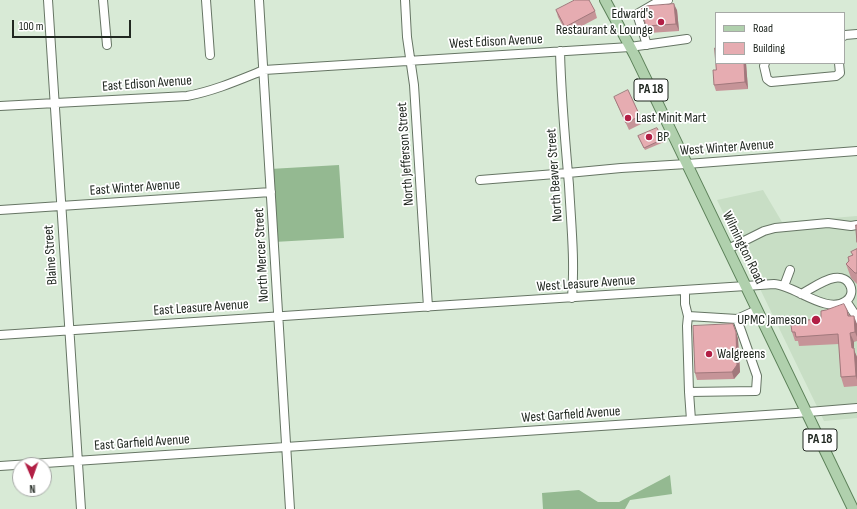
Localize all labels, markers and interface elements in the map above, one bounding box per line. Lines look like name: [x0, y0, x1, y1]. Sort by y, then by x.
place label: Edward's Restaurant & Lounge: [556, 6, 653, 38]
scale bar: [14, 12, 133, 38]
legend: [715, 12, 845, 64]
marker: Edward's Restaurant & Lounge: [656, 17, 666, 27]
text: 100 m: [19, 19, 44, 34]
text: Road: [753, 21, 773, 36]
street label: West Edison Avenue: [449, 31, 543, 53]
text: Building: [753, 41, 785, 56]
street label: East Edison Avenue: [102, 72, 192, 96]
road number: PA 18: [634, 79, 668, 101]
street label: North Jefferson Street: [394, 102, 418, 206]
place label: Last Minit Mart: [636, 110, 706, 126]
marker: Last Minit Mart: [623, 113, 633, 123]
street label: North Beaver Street: [543, 128, 567, 222]
place label: BP: [657, 129, 669, 145]
marker: BP: [644, 132, 654, 142]
street label: West Winter Avenue: [679, 136, 775, 160]
street label: East Winter Avenue: [89, 176, 181, 200]
street label: North Mercer Street: [251, 207, 273, 303]
street label: Wilmington Road: [718, 209, 768, 287]
street label: Blaine Street: [41, 224, 61, 286]
street label: West Leasure Avenue: [536, 272, 636, 296]
street label: East Leasure Avenue: [153, 296, 249, 320]
place label: UPMC Jameson: [737, 312, 807, 328]
marker: UPMC Jameson: [810, 314, 822, 326]
place label: Walgreens: [717, 346, 765, 362]
marker: Walgreens: [704, 349, 714, 359]
street label: West Garfield Avenue: [521, 403, 621, 427]
road number: PA 18: [803, 429, 837, 451]
street label: East Garfield Avenue: [94, 431, 190, 455]
north arrow: [12, 457, 52, 497]
text: N: [29, 482, 36, 495]

